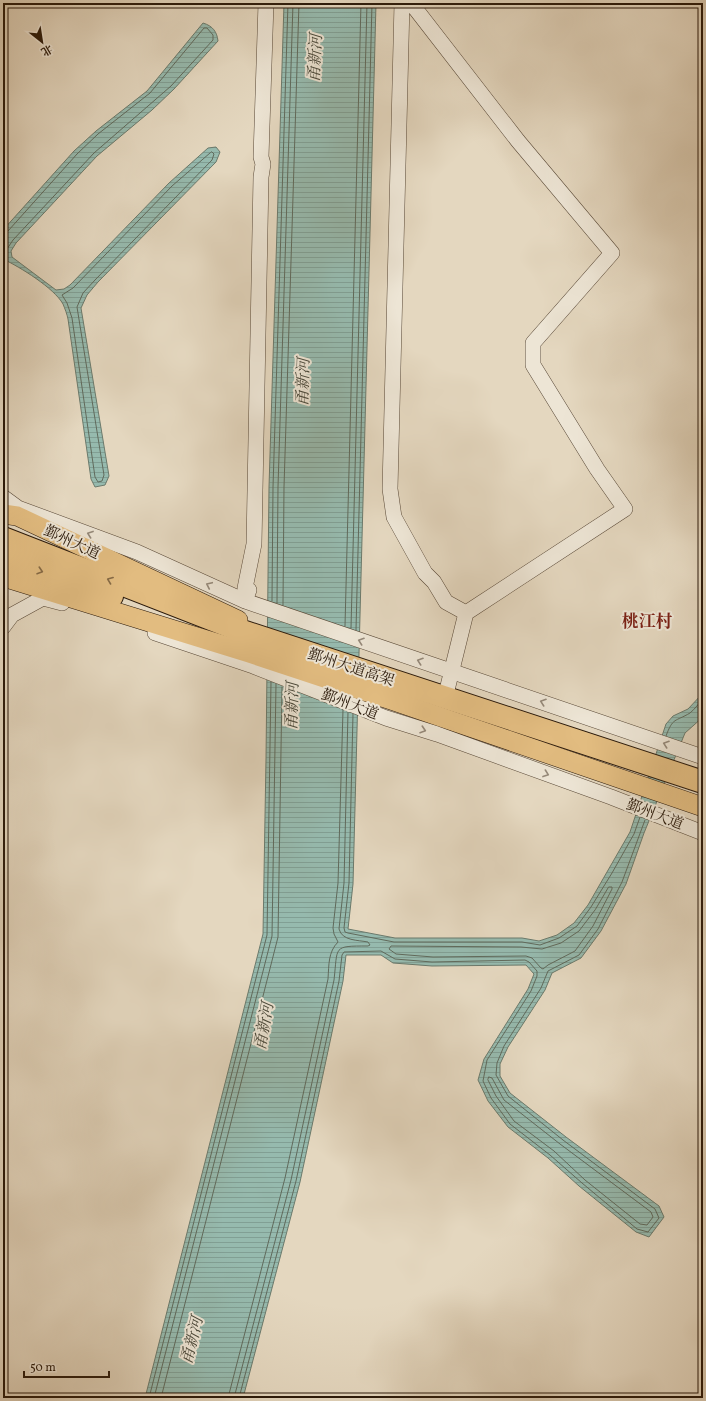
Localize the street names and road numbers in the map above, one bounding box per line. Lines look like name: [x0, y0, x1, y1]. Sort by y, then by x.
street label: 鄞州大道: [40, 521, 103, 566]
street label: 鄞州大道高架: [304, 645, 397, 692]
street label: 鄞州大道: [318, 685, 381, 726]
street label: 鄞州大道: [623, 795, 686, 836]

